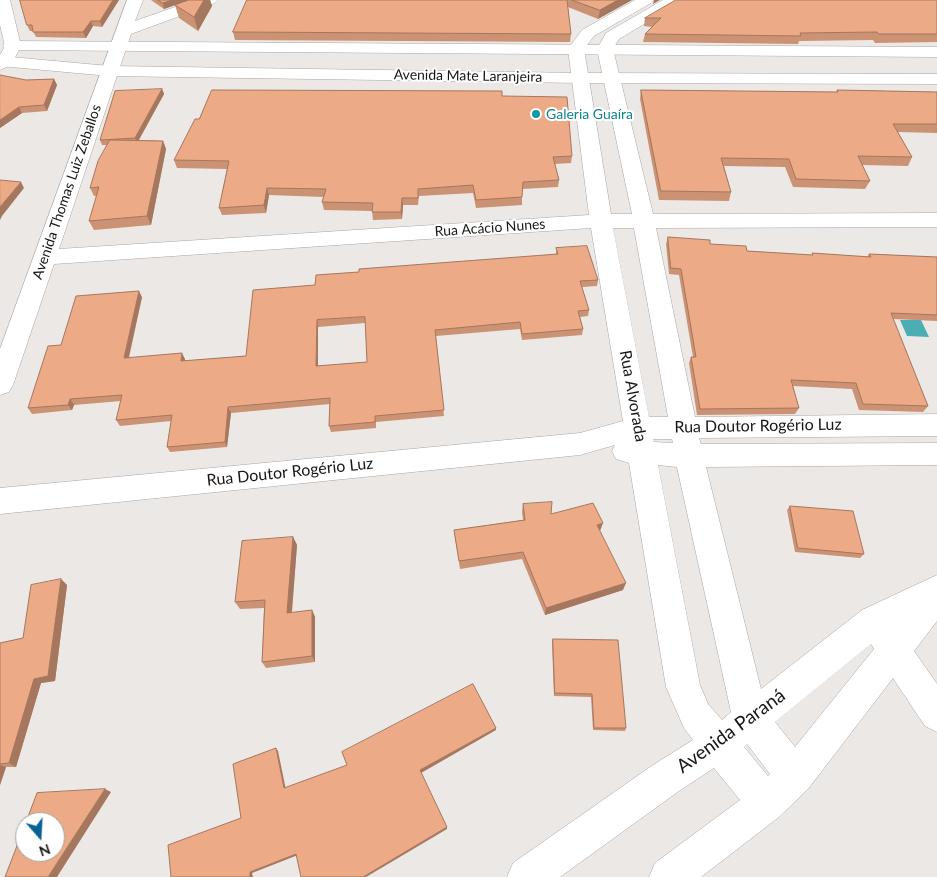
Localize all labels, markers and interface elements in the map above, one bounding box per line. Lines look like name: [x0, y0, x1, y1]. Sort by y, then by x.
street label: Avenida Mate Laranjeira: [394, 66, 542, 86]
street label: Avenida Thomas Luiz Zeballos: [29, 102, 105, 282]
place label: Galeria Guaíra: [546, 106, 633, 122]
marker: Galeria Guaíra: [530, 108, 542, 120]
street label: Rua Acácio Nunes: [434, 216, 546, 240]
street label: Rua Alvorada: [615, 349, 651, 443]
street label: Rua Doutor Rogério Luz: [674, 415, 842, 437]
street label: Rua Doutor Rogério Luz: [206, 454, 374, 490]
street label: Avenida Paraná: [672, 684, 790, 778]
north arrow: [15, 812, 65, 862]
text: N: [37, 841, 53, 861]

